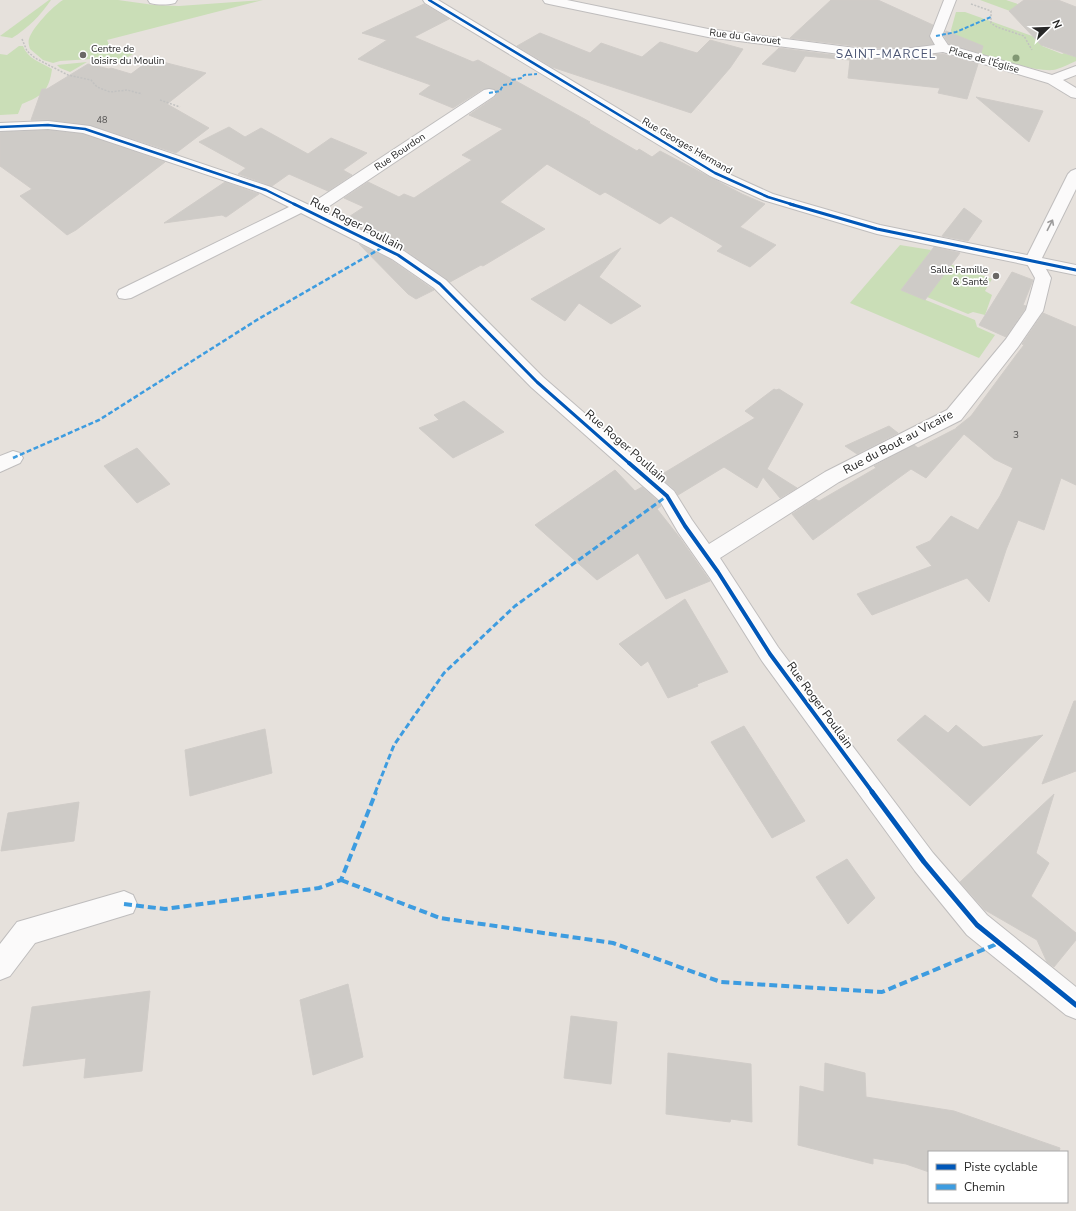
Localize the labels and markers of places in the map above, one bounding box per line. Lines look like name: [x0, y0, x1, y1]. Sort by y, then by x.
place label: Centre de loisirs du Moulin: [91, 42, 165, 68]
marker: Centre de loisirs du Moulin: [78, 50, 88, 60]
place label: Salle Famille & Santé: [930, 263, 988, 289]
marker: Salle Famille & Santé: [991, 271, 1001, 281]

